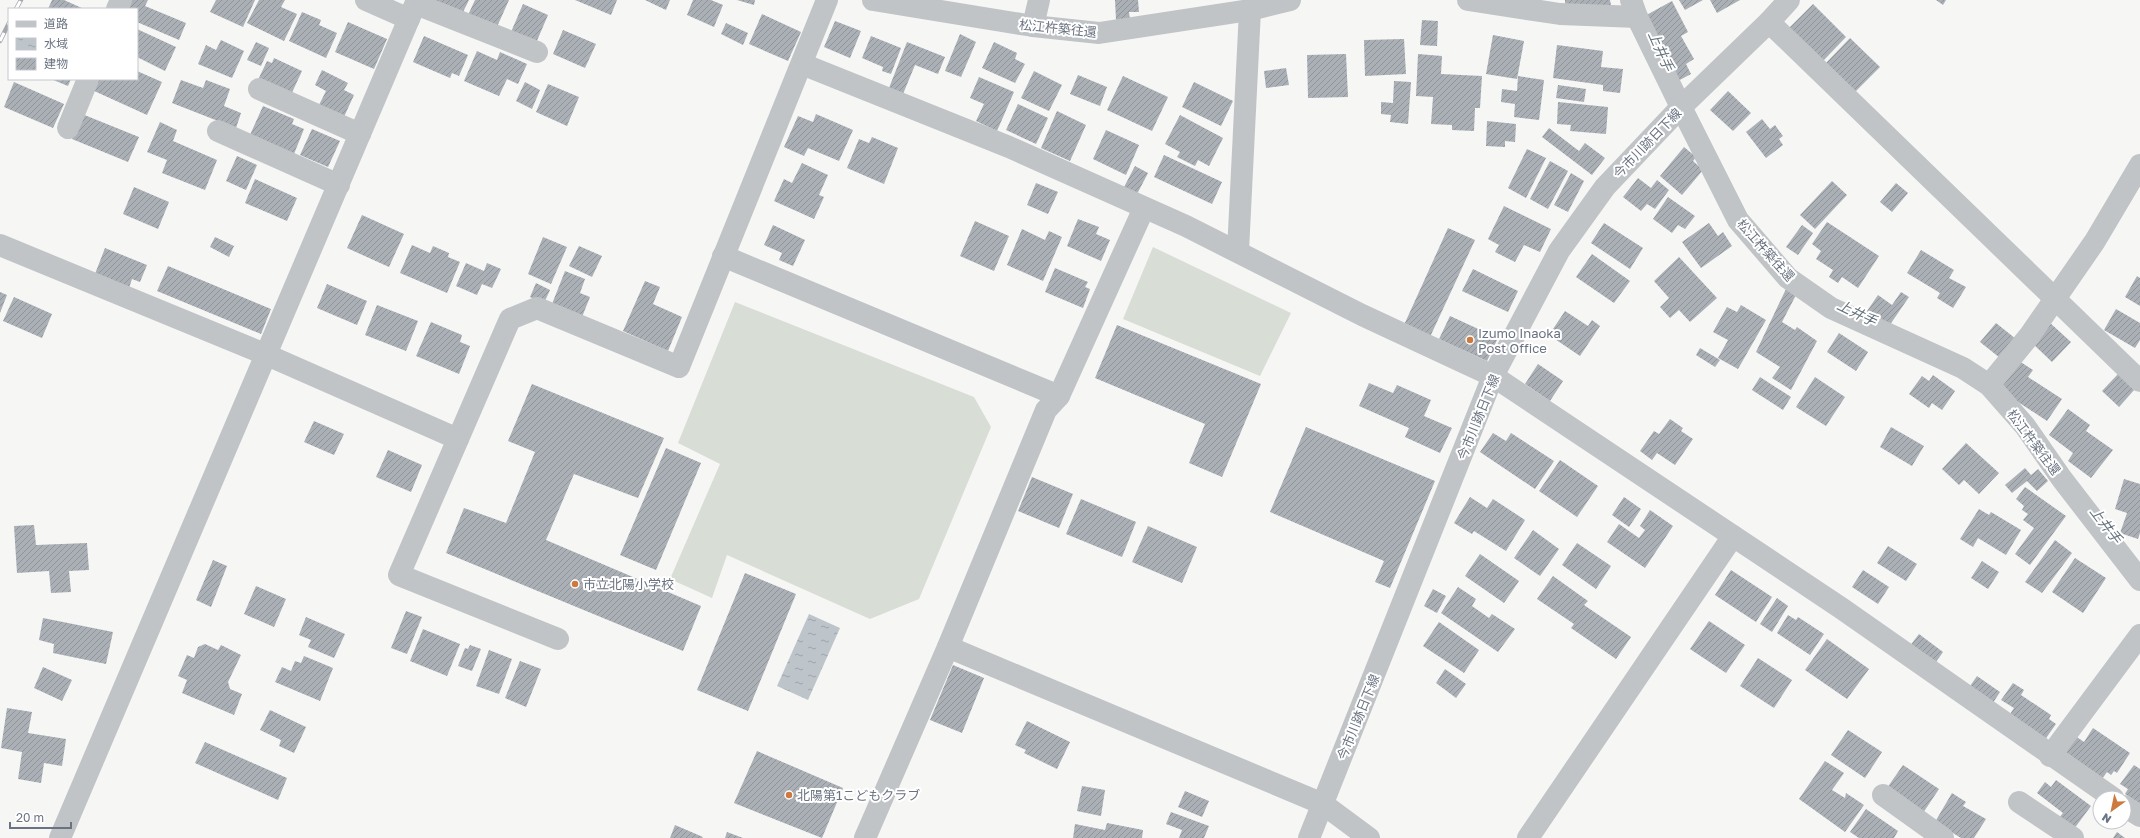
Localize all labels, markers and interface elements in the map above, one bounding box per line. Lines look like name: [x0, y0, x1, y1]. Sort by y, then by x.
legend: [8, 8, 138, 80]
text: 道路: [44, 16, 68, 31]
street label: 松江杵築往還: [1018, 16, 1098, 40]
water label: 上井手: [1645, 28, 1678, 74]
text: 水域: [44, 36, 68, 51]
text: 建物: [44, 56, 68, 71]
street label: 今市川跡日下線: [1610, 105, 1684, 181]
street label: 松江杵築往還: [1734, 216, 1798, 284]
water label: 上井手: [1835, 296, 1881, 330]
place label: Izumo Inaoka Post Office: [1478, 325, 1561, 356]
marker: Izumo Inaoka Post Office: [1465, 335, 1475, 345]
street label: 今市川跡日下線: [1454, 372, 1502, 462]
street label: 松江杵築往還: [2004, 406, 2064, 478]
water label: 上井手: [2087, 503, 2126, 547]
place label: 市立北陽小学校: [583, 576, 674, 592]
marker: 市立北陽小学校: [570, 579, 580, 589]
street label: 今市川跡日下線: [1334, 672, 1382, 762]
place label: 北陽第1こどもクラブ: [797, 787, 920, 803]
marker: 北陽第1こどもクラブ: [784, 790, 794, 800]
north arrow: [2092, 790, 2132, 830]
scale bar: [10, 804, 71, 830]
text: 20 m: [16, 810, 44, 825]
text: N: [2099, 811, 2113, 827]

